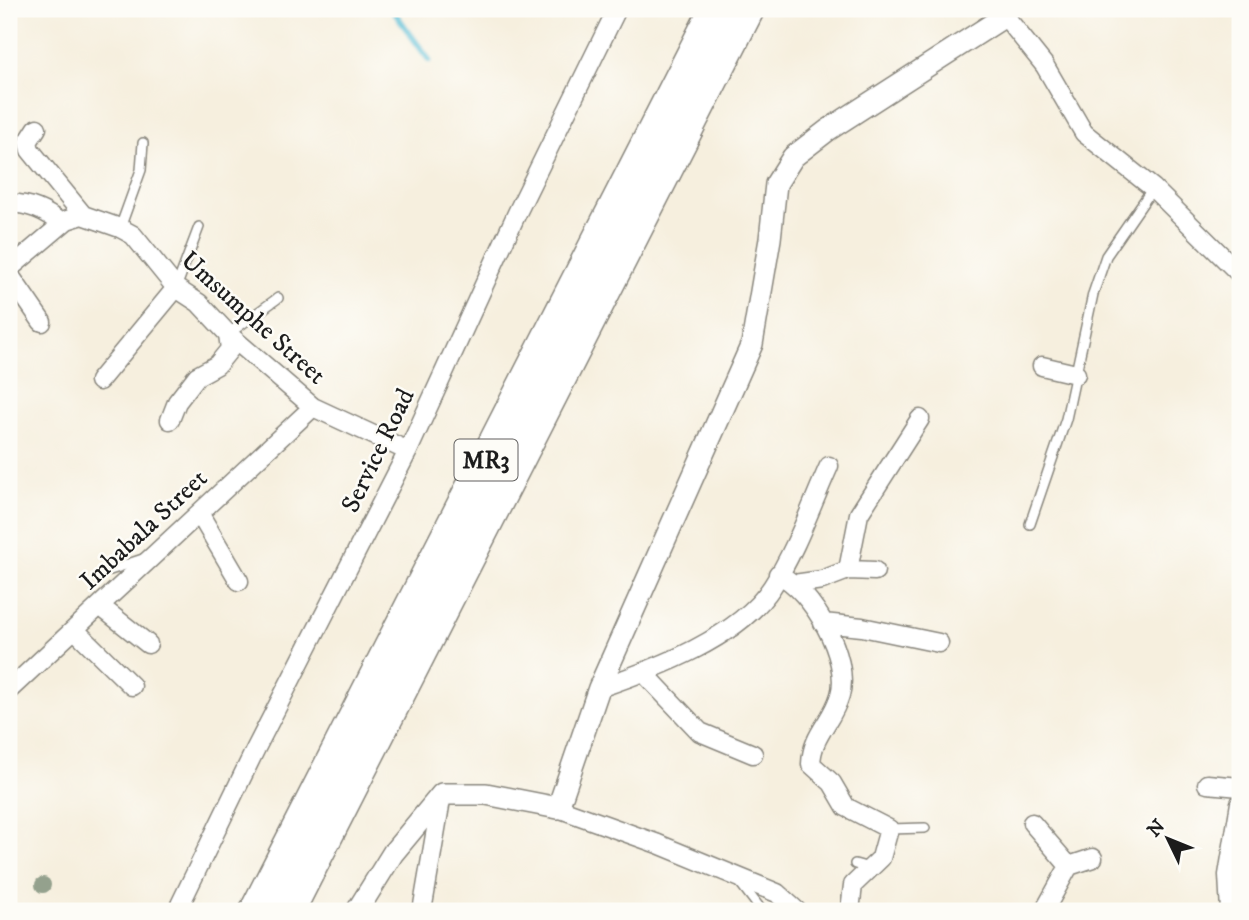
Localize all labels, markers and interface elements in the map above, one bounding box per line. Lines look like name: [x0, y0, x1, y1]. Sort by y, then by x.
street label: Umsumphe Street: [174, 244, 332, 392]
street label: Service Road: [334, 383, 423, 518]
road number: MR3: [454, 439, 518, 480]
street label: Imbabala Street: [73, 463, 215, 598]
north arrow: [1134, 804, 1204, 874]
text: N: [1143, 815, 1171, 842]

